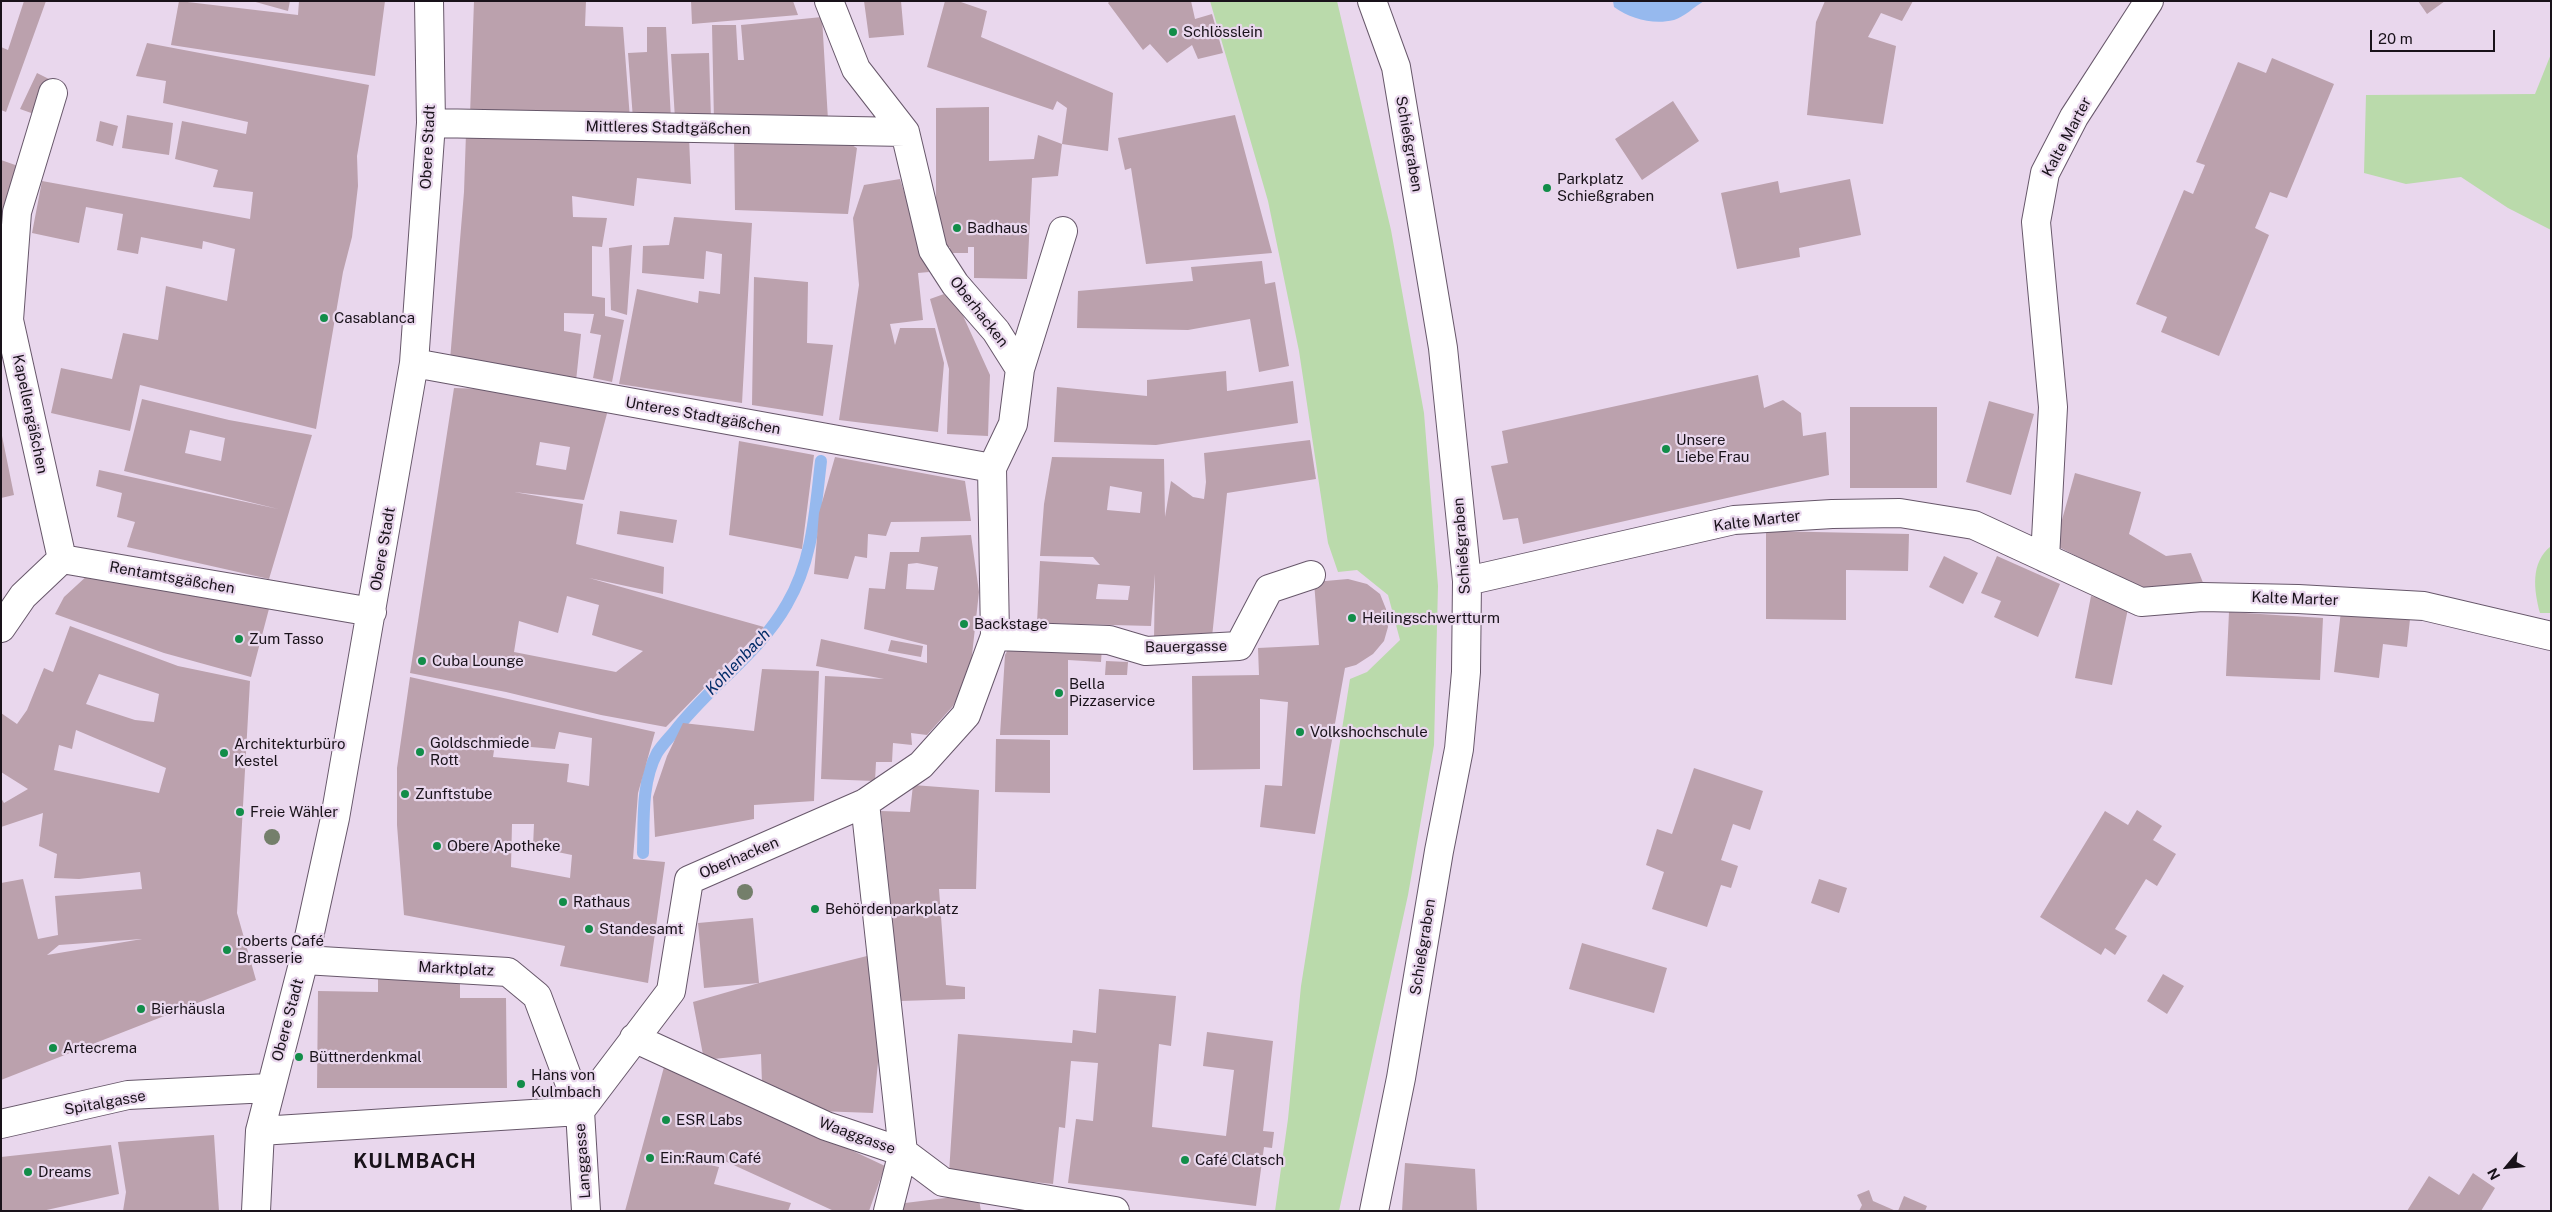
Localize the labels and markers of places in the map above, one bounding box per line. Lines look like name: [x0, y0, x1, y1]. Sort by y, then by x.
place label: Schlösslein: [1183, 23, 1263, 41]
marker: Schlösslein: [1167, 26, 1179, 38]
place label: Parkplatz Schießgraben: [1557, 170, 1654, 205]
marker: Parkplatz Schießgraben: [1541, 182, 1553, 194]
place label: Badhaus: [967, 219, 1028, 237]
marker: Badhaus: [951, 222, 963, 234]
place label: Casablanca: [334, 309, 415, 327]
marker: Casablanca: [318, 312, 330, 324]
place label: Unsere Liebe Frau: [1676, 431, 1749, 466]
marker: Unsere Liebe Frau: [1660, 443, 1672, 455]
place label: Heilingschwertturm: [1362, 609, 1500, 627]
marker: Heilingschwertturm: [1346, 612, 1358, 624]
place label: Backstage: [974, 615, 1048, 633]
marker: Backstage: [958, 618, 970, 630]
place label: Zum Tasso: [249, 630, 324, 648]
marker: Zum Tasso: [233, 633, 245, 645]
place label: Cuba Lounge: [432, 652, 524, 670]
marker: Cuba Lounge: [416, 655, 428, 667]
place label: Bella Pizzaservice: [1069, 675, 1155, 710]
marker: Bella Pizzaservice: [1053, 687, 1065, 699]
place label: Volkshochschule: [1310, 723, 1428, 741]
marker: Volkshochschule: [1294, 726, 1306, 738]
place label: Goldschmiede Rott: [430, 734, 530, 769]
place label: Architekturbüro Kestel: [234, 735, 346, 770]
marker: Goldschmiede Rott: [414, 746, 426, 758]
marker: Architekturbüro Kestel: [218, 747, 230, 759]
place label: Zunftstube: [415, 785, 492, 803]
marker: Zunftstube: [399, 788, 411, 800]
place label: Freie Wähler: [250, 803, 338, 821]
marker: Freie Wähler: [234, 806, 246, 818]
place label: Obere Apotheke: [447, 837, 561, 855]
marker: Obere Apotheke: [431, 840, 443, 852]
place label: Rathaus: [573, 893, 630, 911]
marker: Rathaus: [557, 896, 569, 908]
place label: Behördenparkplatz: [825, 900, 958, 918]
marker: Behördenparkplatz: [809, 903, 821, 915]
place label: Standesamt: [599, 920, 683, 938]
marker: Standesamt: [583, 923, 595, 935]
place label: roberts Café Brasserie: [237, 932, 324, 967]
marker: roberts Café Brasserie: [221, 944, 233, 956]
place label: Bierhäusla: [151, 1000, 225, 1018]
marker: Bierhäusla: [135, 1003, 147, 1015]
place label: Artecrema: [63, 1039, 137, 1057]
marker: Artecrema: [47, 1042, 59, 1054]
place label: Büttnerdenkmal: [309, 1048, 422, 1066]
marker: Büttnerdenkmal: [293, 1051, 305, 1063]
place label: Hans von Kulmbach: [531, 1066, 601, 1101]
marker: Hans von Kulmbach: [515, 1078, 527, 1090]
place label: ESR Labs: [676, 1111, 742, 1129]
marker: ESR Labs: [660, 1114, 672, 1126]
place label: Ein:Raum Café: [660, 1149, 761, 1167]
place label: Café Clatsch: [1195, 1151, 1284, 1169]
marker: Ein:Raum Café: [644, 1152, 656, 1164]
marker: Café Clatsch: [1179, 1154, 1191, 1166]
place label: Dreams: [38, 1163, 91, 1181]
marker: Dreams: [22, 1166, 34, 1178]

